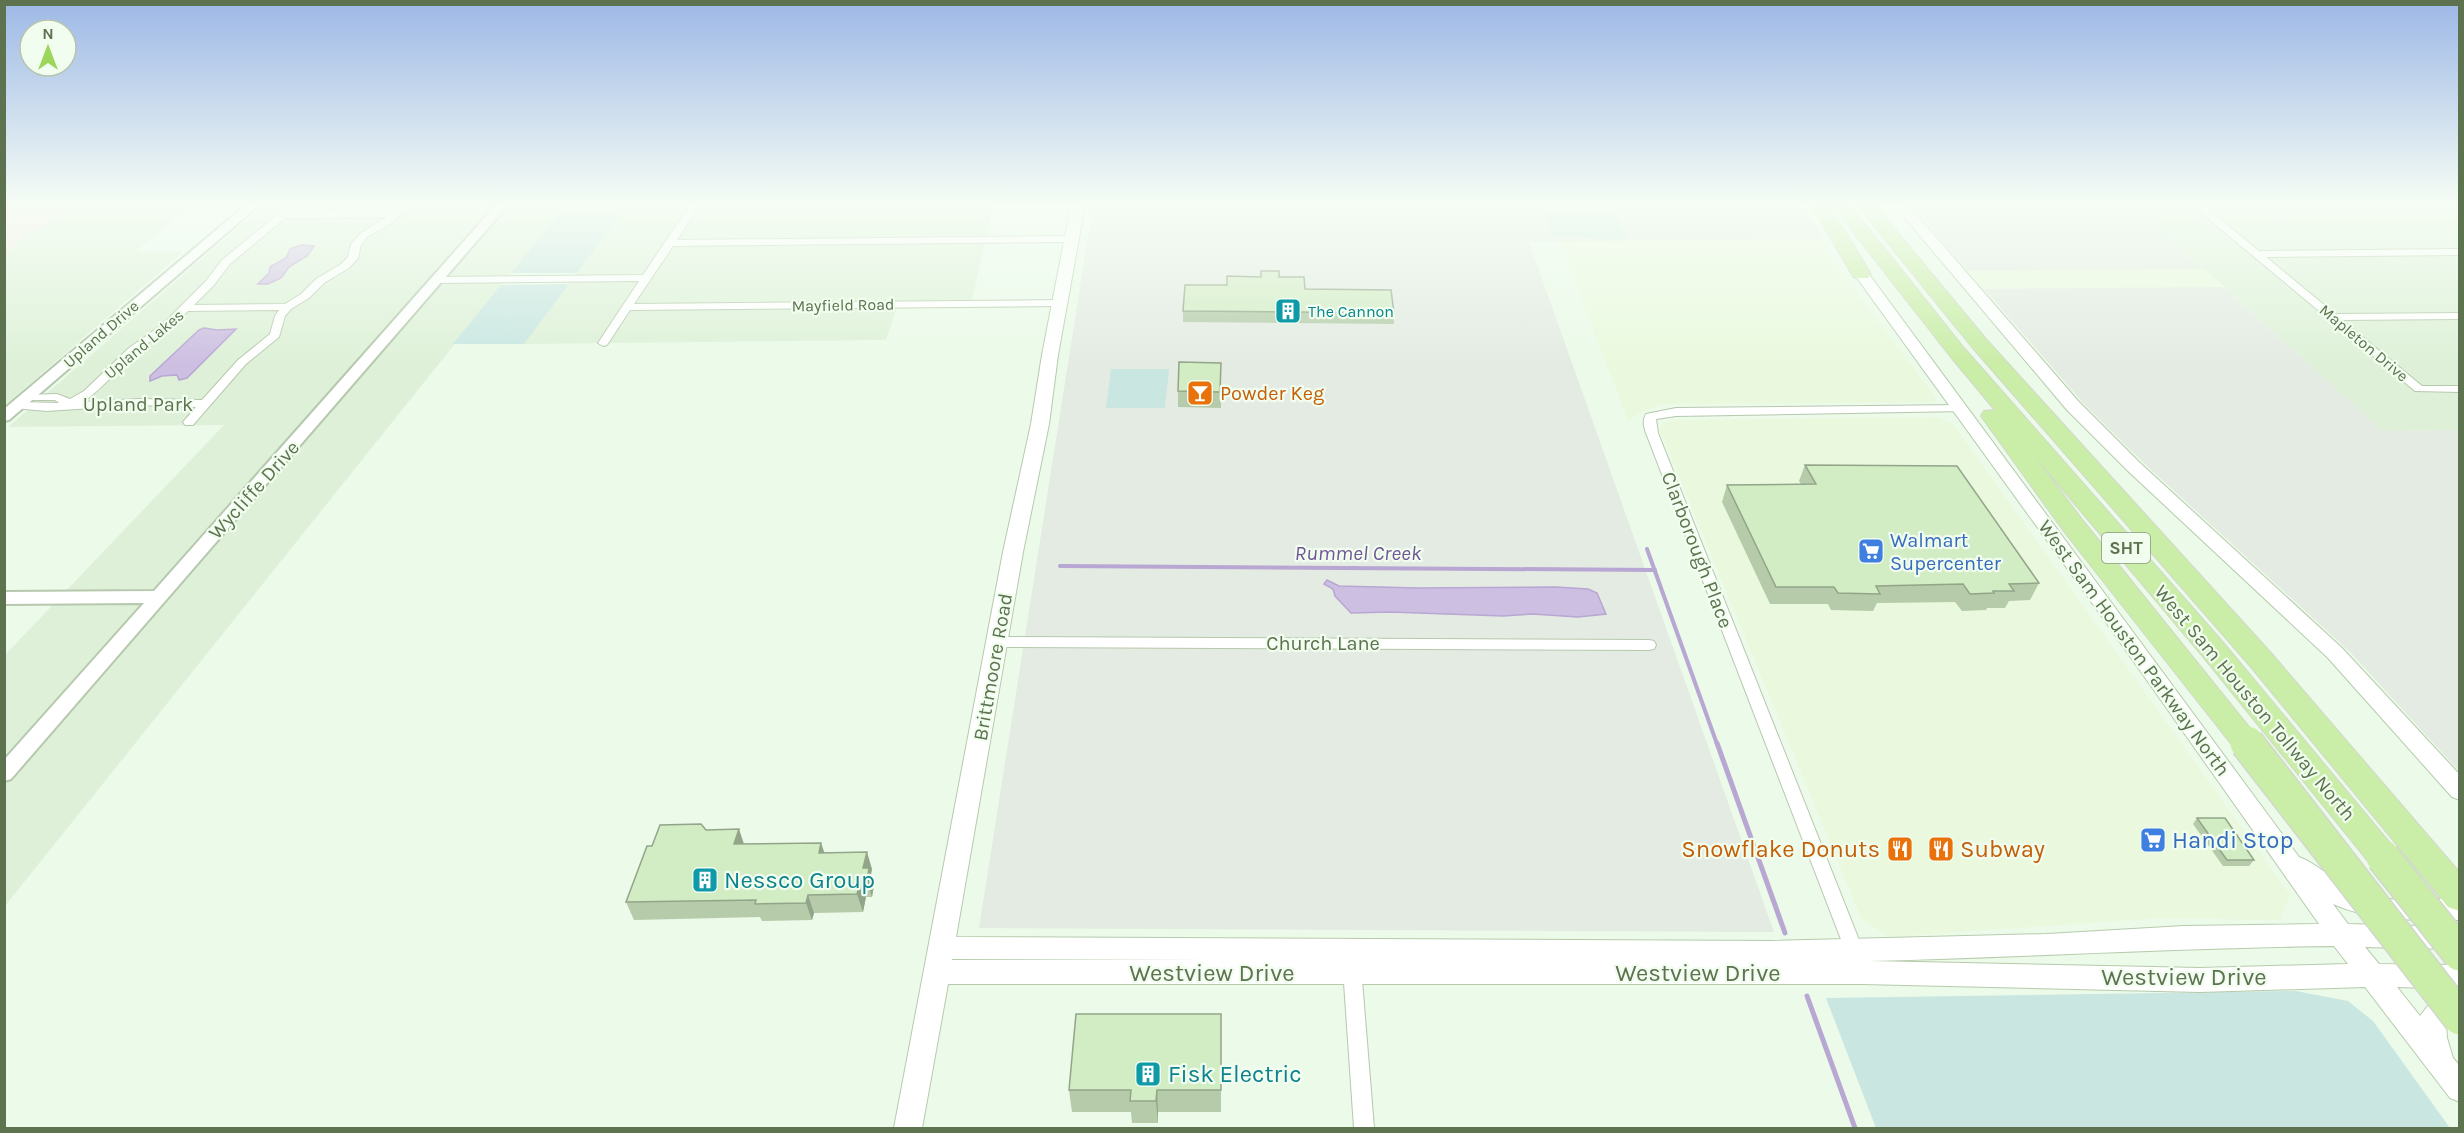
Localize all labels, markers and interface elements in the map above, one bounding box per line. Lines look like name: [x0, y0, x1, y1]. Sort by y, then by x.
north arrow: [18, 18, 78, 78]
text: N: [42, 24, 54, 43]
street label: Mayfield Road: [791, 295, 895, 315]
street label: Upland Drive: [60, 296, 142, 372]
building icon: The Cannon: [1273, 296, 1303, 326]
street label: Mapleton Drive: [2316, 300, 2412, 386]
place label: The Cannon: [1308, 302, 1394, 321]
street label: Upland Lakes: [100, 305, 188, 383]
bar icon: Powder Keg: [1185, 378, 1215, 408]
place label: Powder Keg: [1220, 382, 1324, 405]
street label: Upland Park: [83, 393, 193, 416]
street label: Wycliffe Drive: [204, 436, 304, 544]
street label: Clarborough Place: [1657, 469, 1737, 631]
street label: West Sam Houston Parkway North: [2033, 516, 2235, 780]
place label: Walmart Supercenter: [1890, 529, 2002, 575]
road number: SHT: [2102, 533, 2150, 563]
supermarket icon: Walmart Supercenter: [1856, 536, 1886, 566]
water label: Rummel Creek: [1295, 541, 1422, 565]
street label: West Sam Houston Tollway North: [2150, 580, 2360, 826]
street label: Brittmoore Road: [969, 591, 1017, 743]
street label: Church Lane: [1266, 632, 1380, 655]
supermarket icon: Handi Stop: [2138, 825, 2168, 855]
place label: Handi Stop: [2172, 826, 2294, 854]
restaurant icon: Snowflake Donuts: [1885, 834, 1915, 864]
restaurant icon: Subway: [1926, 834, 1956, 864]
place label: Snowflake Donuts: [1681, 835, 1880, 863]
place label: Subway: [1960, 835, 2045, 863]
building icon: Nessco Group: [690, 865, 720, 895]
place label: Nessco Group: [724, 866, 875, 894]
street label: Westview Drive: [1129, 959, 1295, 987]
street label: Westview Drive: [1615, 959, 1781, 987]
street label: Westview Drive: [2101, 963, 2267, 991]
building icon: Fisk Electric: [1133, 1059, 1163, 1089]
place label: Fisk Electric: [1168, 1060, 1302, 1088]

